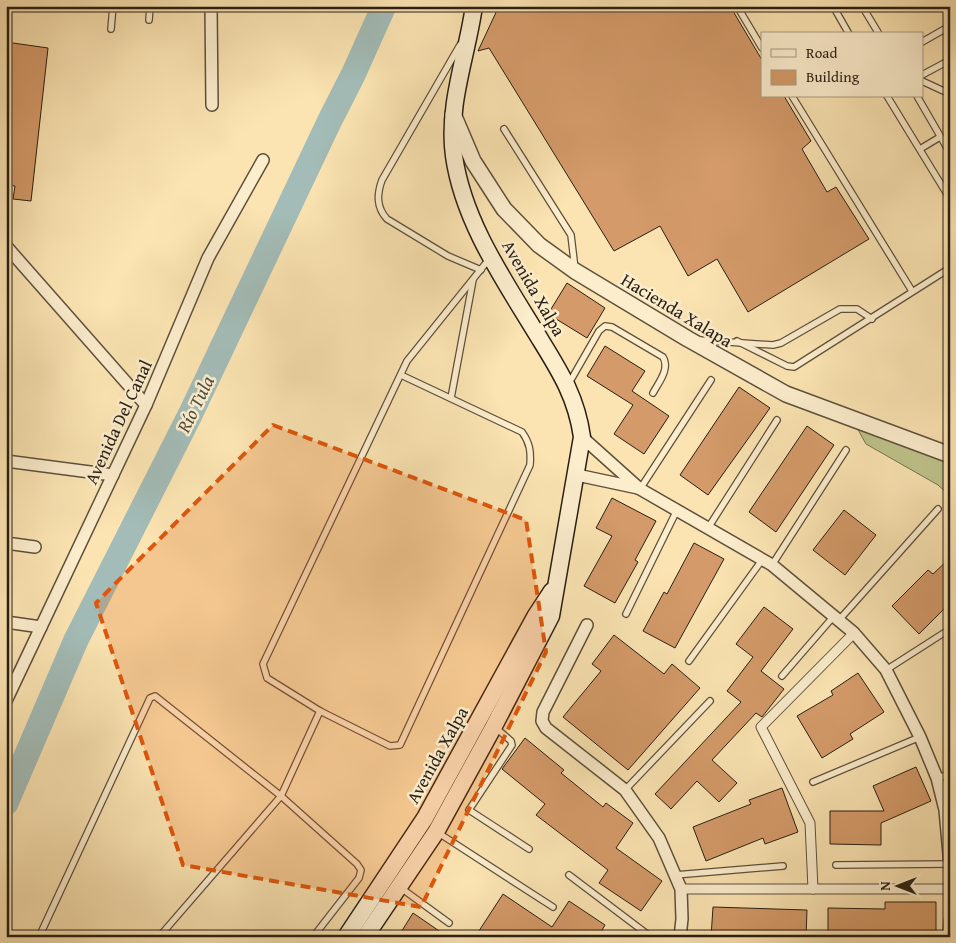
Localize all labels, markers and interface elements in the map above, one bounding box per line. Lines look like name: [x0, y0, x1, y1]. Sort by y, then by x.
legend: [761, 32, 924, 98]
text: Road: [806, 42, 837, 63]
text: Building: [806, 66, 860, 87]
street label: Avenida Xalpa: [496, 235, 573, 342]
street label: Hacienda Xalapa: [616, 266, 738, 354]
street label: Avenida Del Canal: [77, 355, 159, 489]
water label: Río Tula: [169, 371, 221, 438]
street label: Avenida Xalpa: [399, 701, 475, 808]
north arrow: [874, 860, 924, 910]
text: N: [875, 881, 895, 891]

